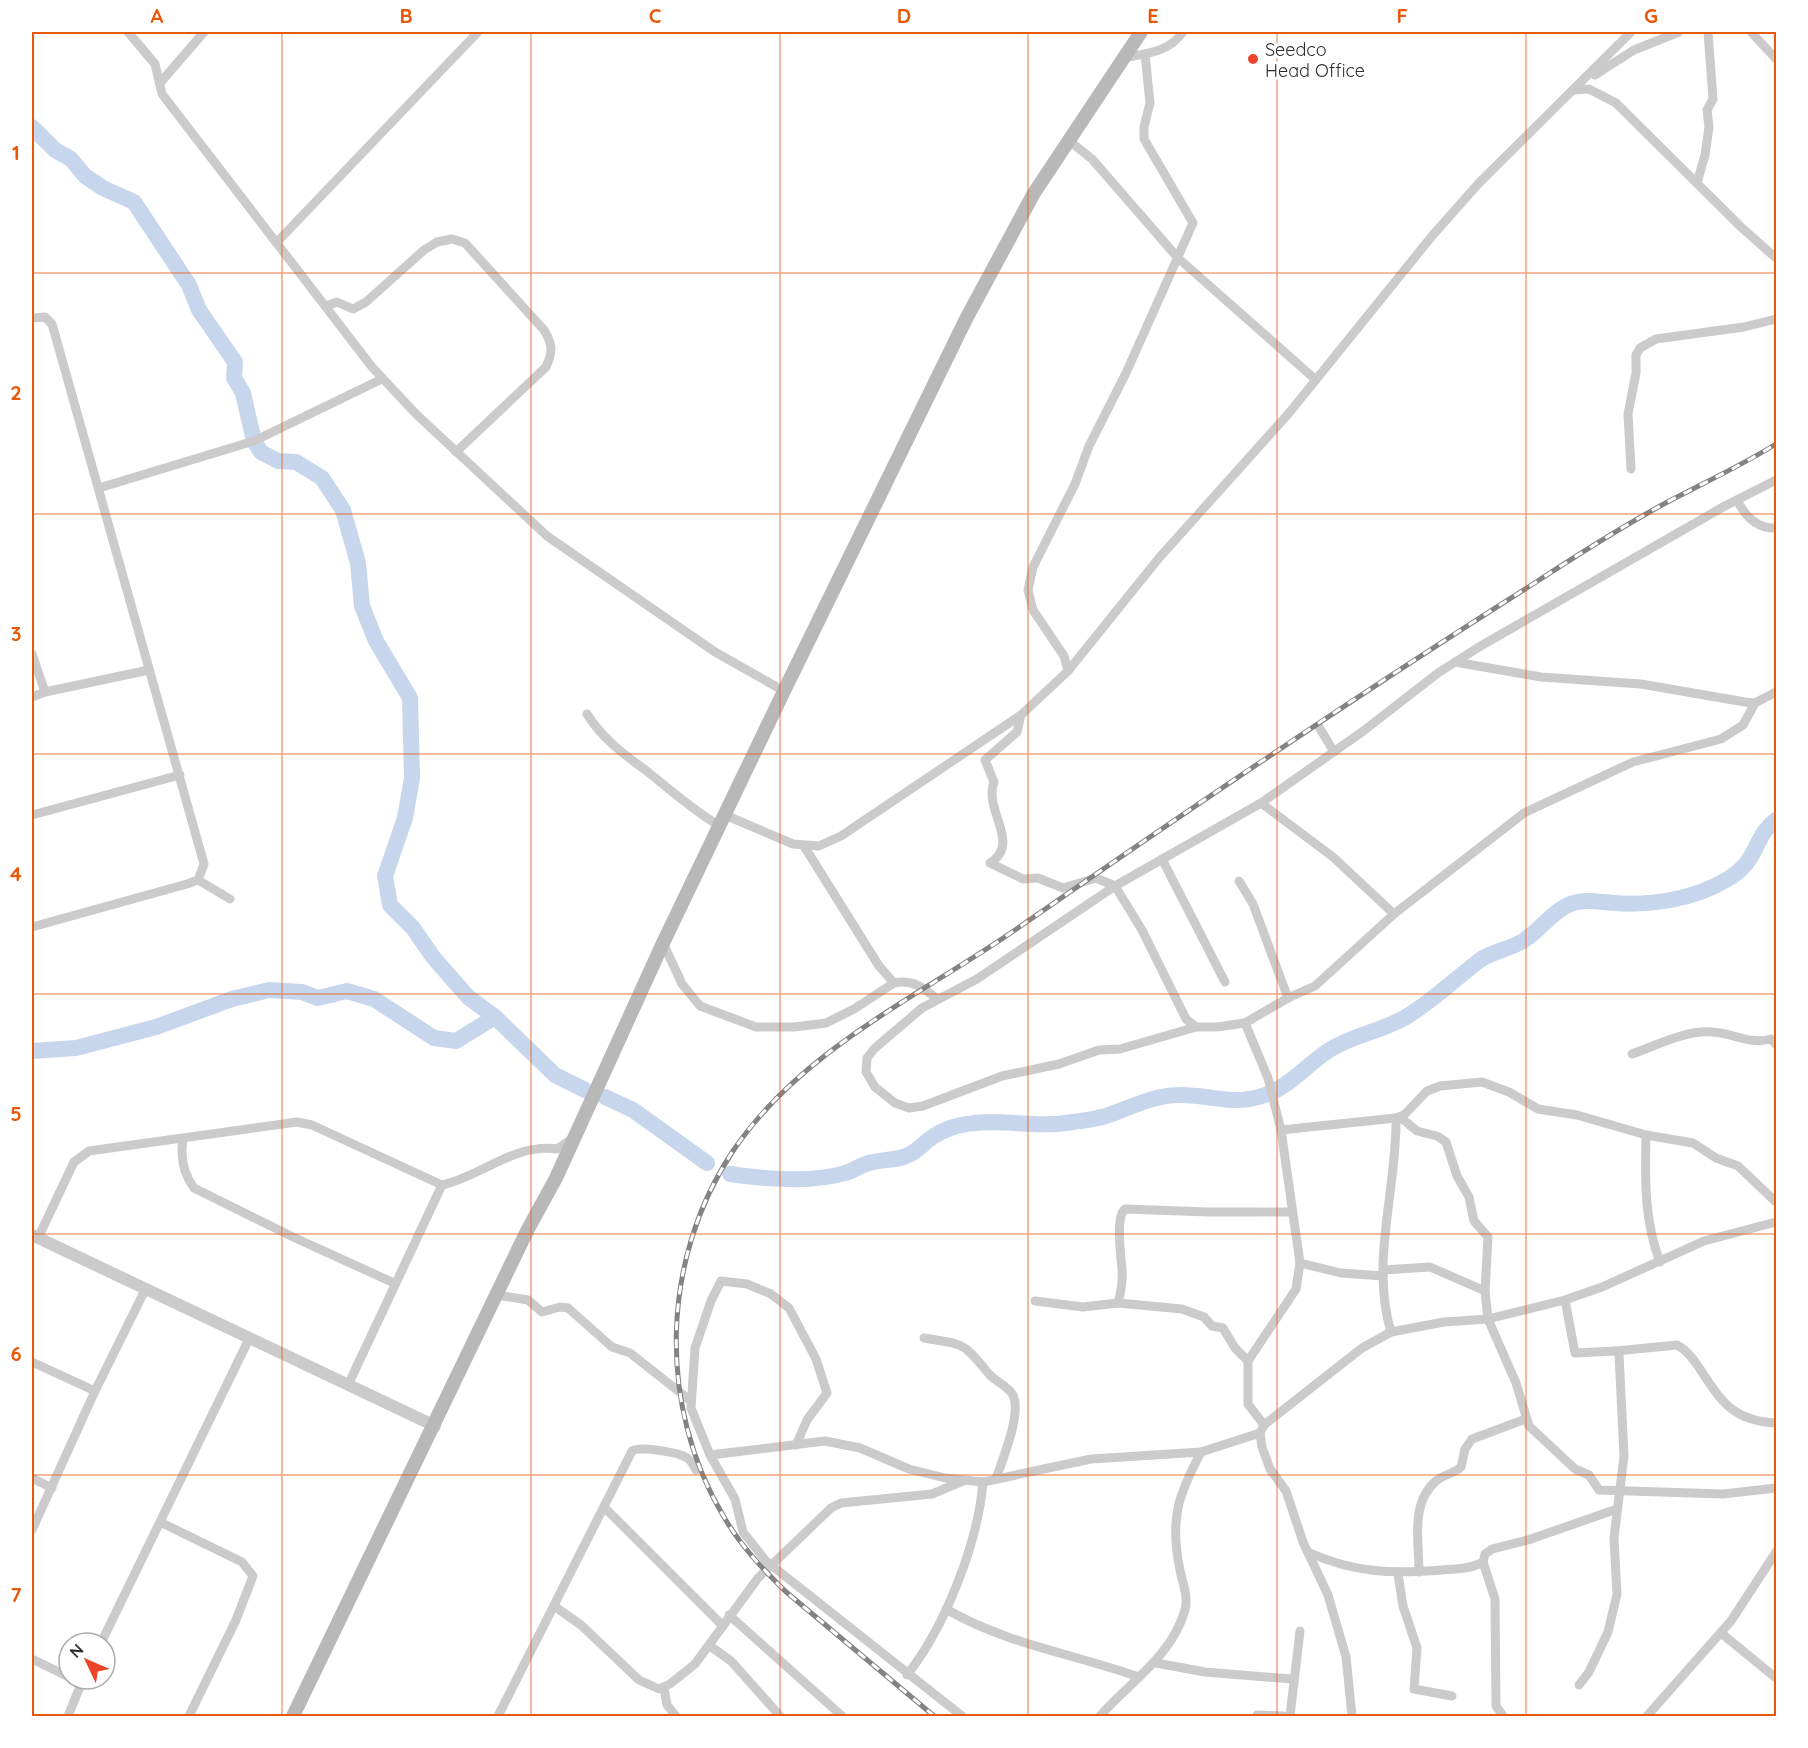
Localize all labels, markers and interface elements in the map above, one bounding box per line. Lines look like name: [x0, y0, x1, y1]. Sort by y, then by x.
text: A: [151, 3, 164, 28]
text: B: [399, 3, 413, 28]
text: C: [649, 3, 662, 28]
text: D: [897, 3, 911, 28]
text: E: [1147, 3, 1159, 28]
text: F: [1396, 3, 1408, 28]
text: G: [1644, 3, 1658, 28]
place label: Seedco Head Office: [1265, 38, 1365, 82]
marker: Seedco Head Office: [1246, 52, 1260, 66]
text: 1: [12, 140, 20, 165]
text: 2: [10, 380, 22, 405]
text: 3: [11, 621, 21, 646]
text: 4: [10, 861, 22, 886]
text: 5: [10, 1101, 22, 1126]
text: 6: [10, 1341, 22, 1366]
text: 7: [11, 1582, 22, 1607]
north arrow: [57, 1631, 117, 1691]
text: N: [65, 1639, 87, 1662]

